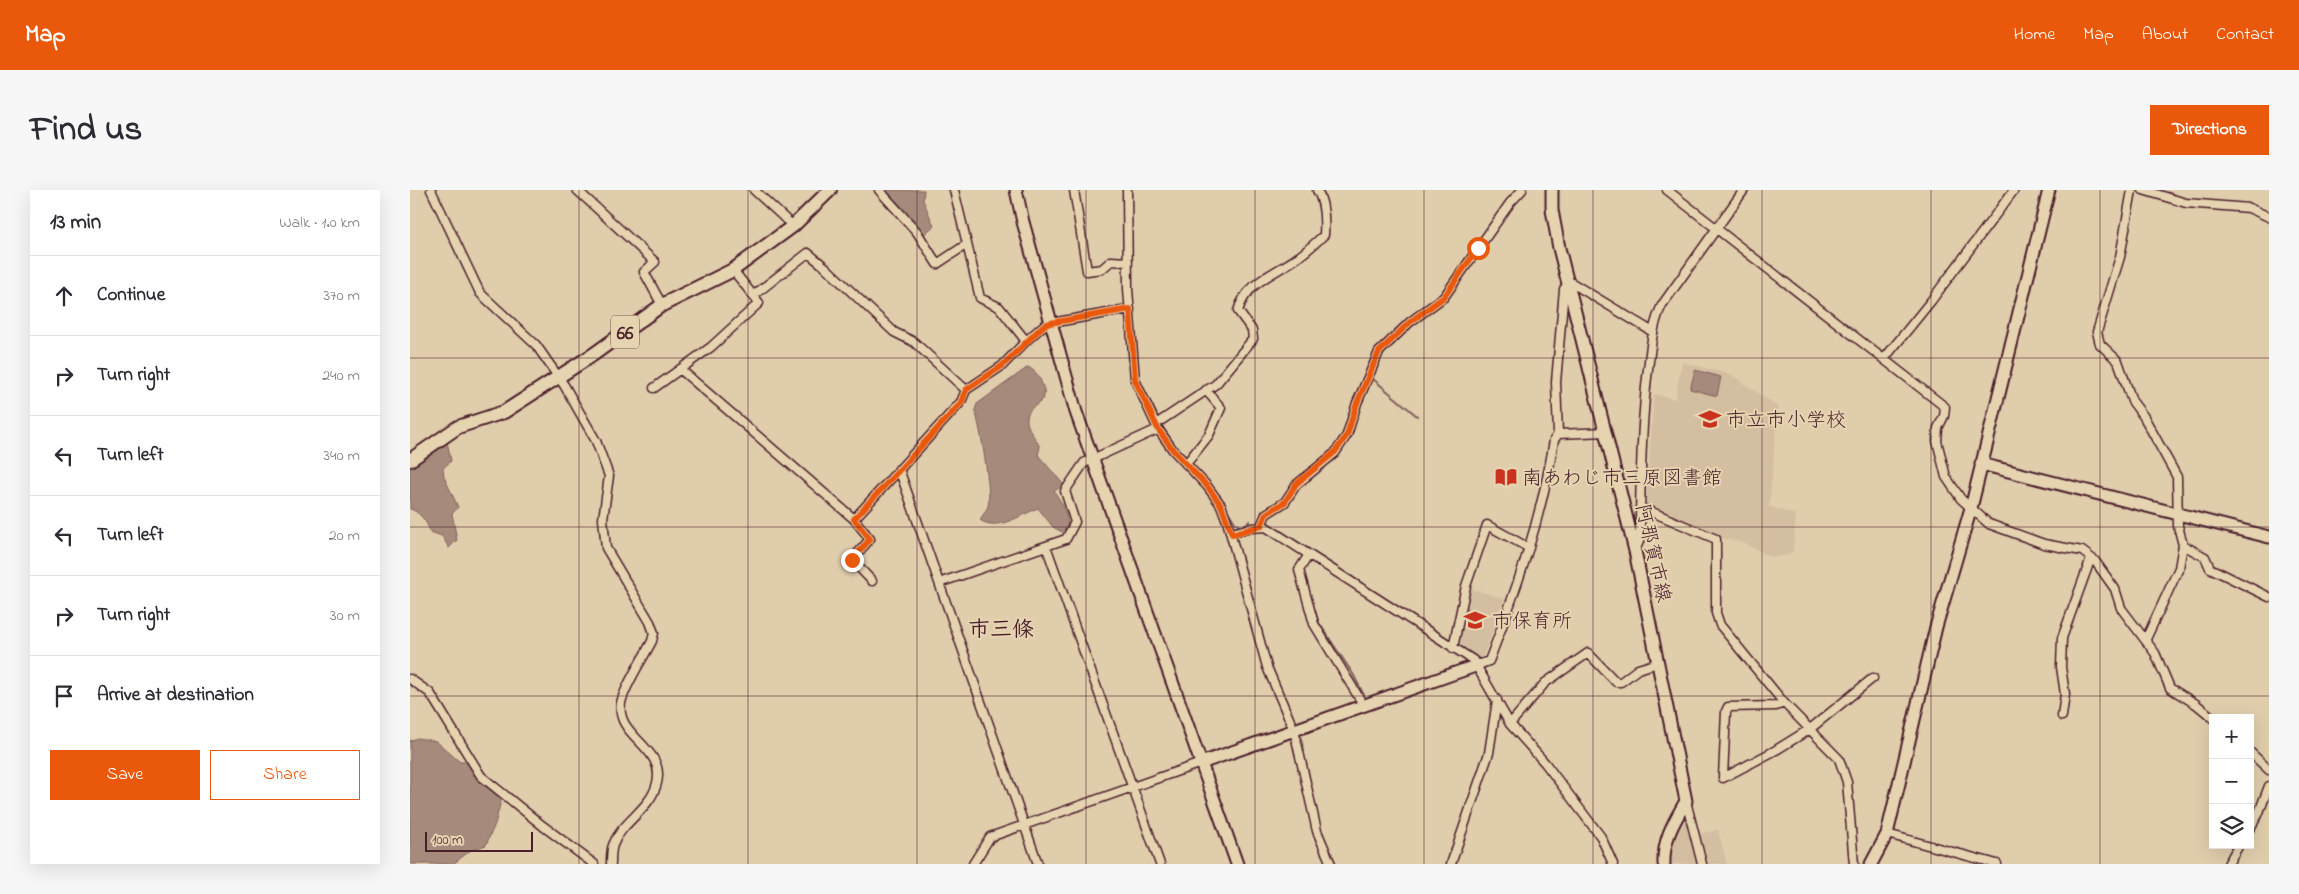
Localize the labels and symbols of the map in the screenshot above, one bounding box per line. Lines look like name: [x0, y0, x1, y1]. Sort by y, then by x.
route start: [1467, 237, 1490, 260]
road number: 66: [611, 315, 639, 348]
school or university icon: 市立市小学校: [1697, 406, 1723, 432]
place label: 市立市小学校: [1726, 407, 1846, 436]
library icon: 南あわじ市三原図書館: [1493, 464, 1519, 490]
place label: 南あわじ市三原図書館: [1522, 465, 1722, 494]
street label: 阿那賀市線: [1626, 502, 1677, 606]
route end: [841, 549, 864, 572]
school or university icon: 市保育所: [1462, 607, 1488, 633]
place label: 市保育所: [1492, 608, 1572, 637]
district label: 市三條: [968, 615, 1034, 647]
scale bar: [425, 829, 532, 852]

